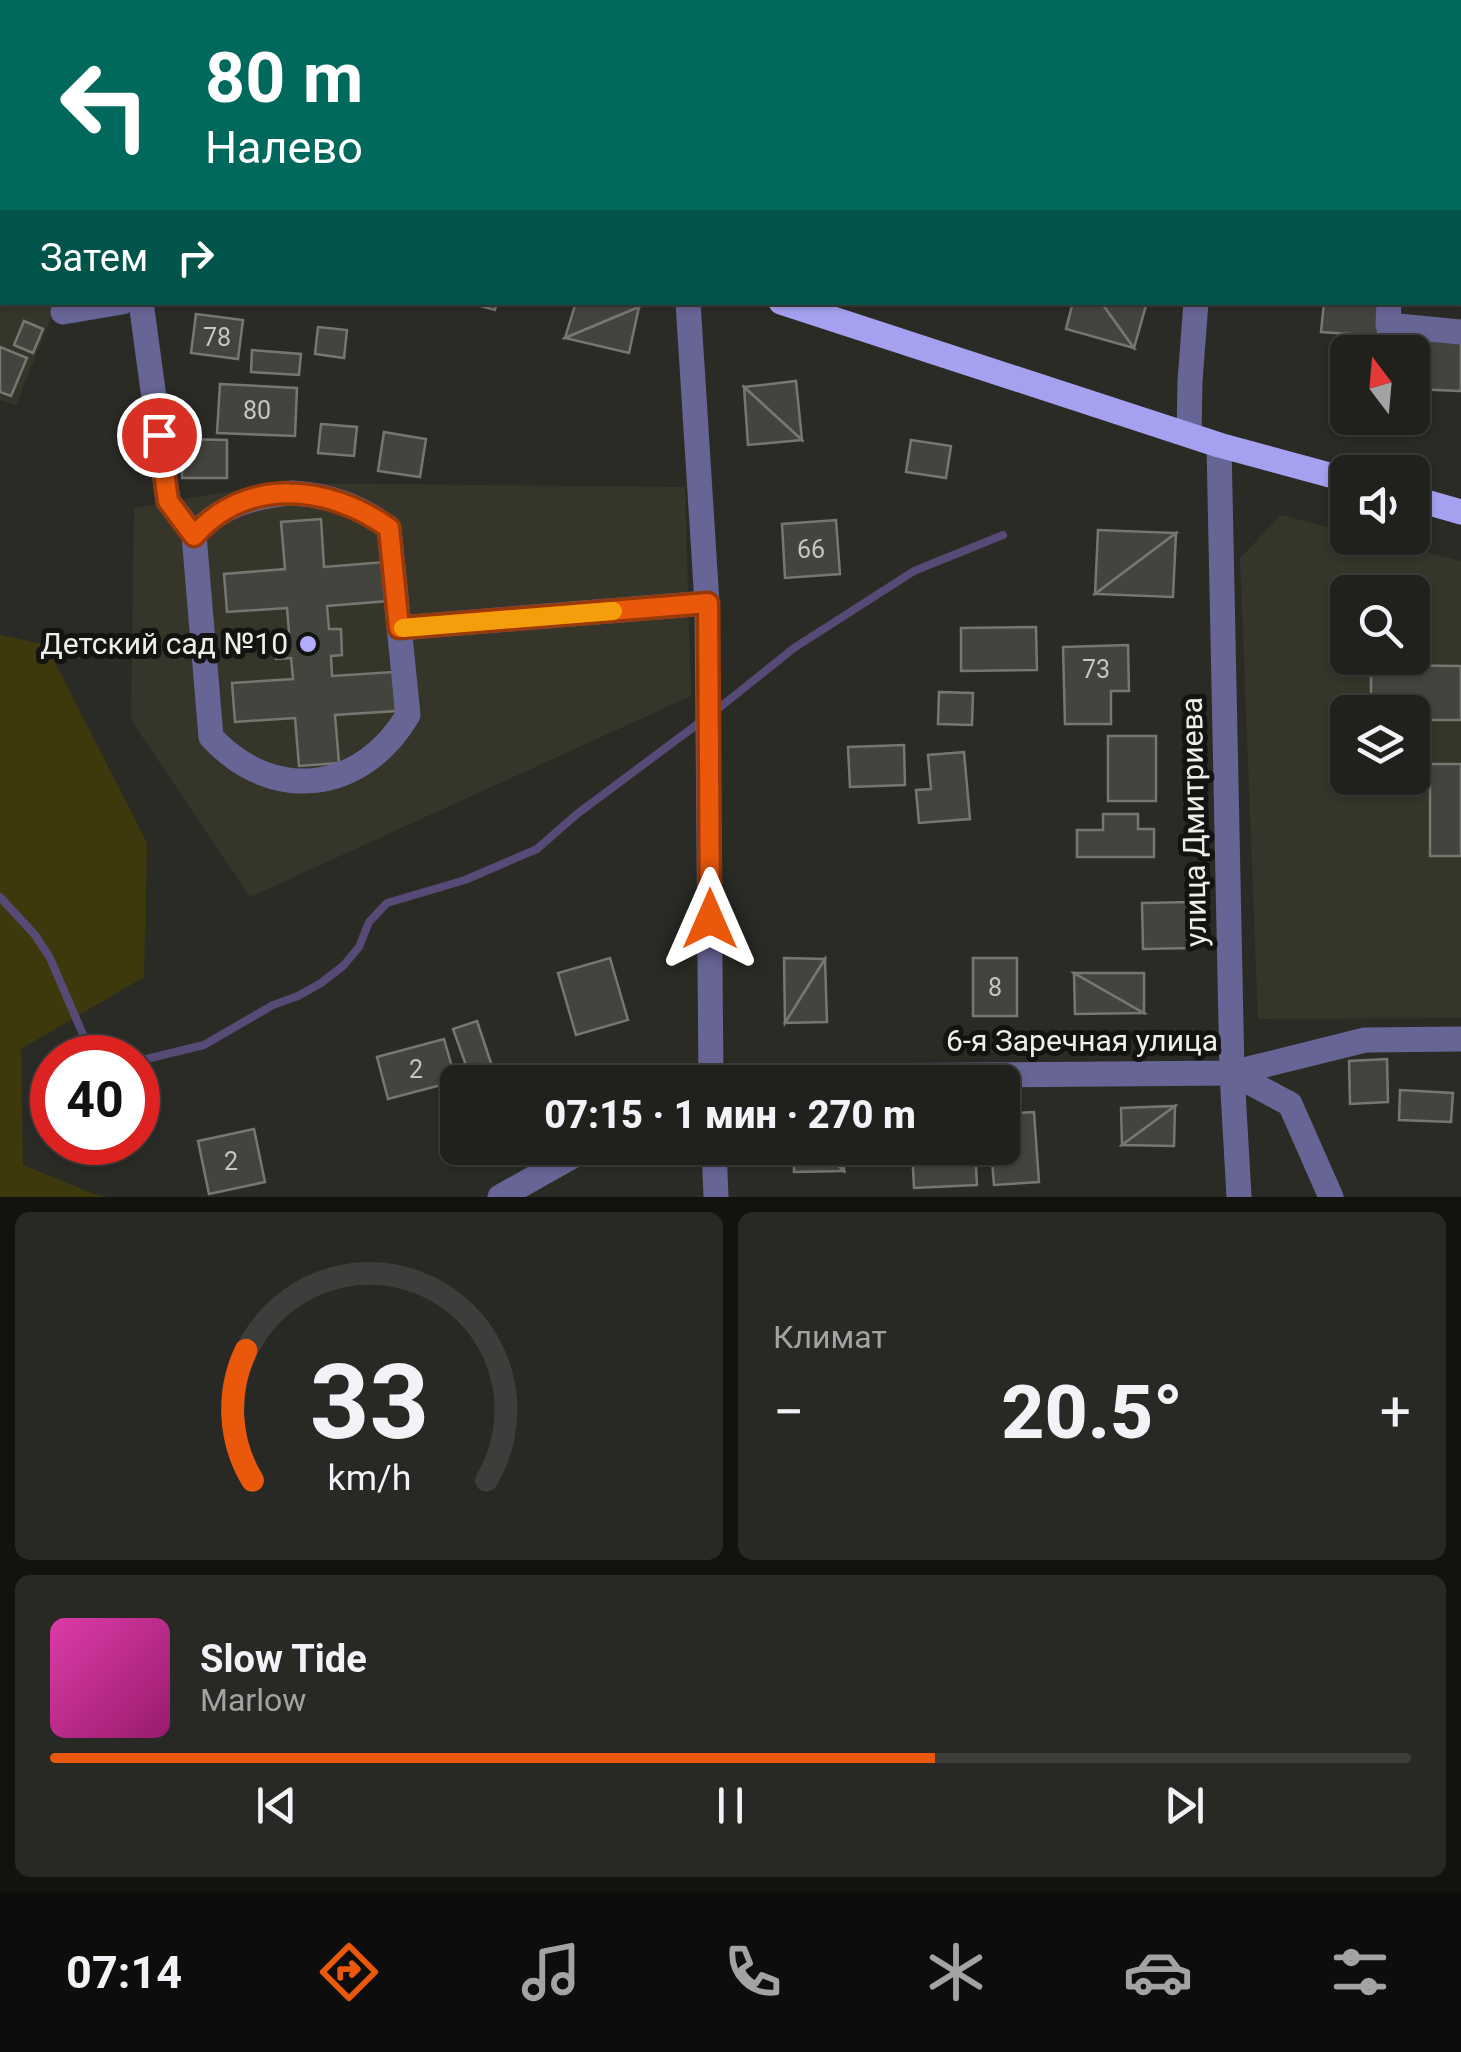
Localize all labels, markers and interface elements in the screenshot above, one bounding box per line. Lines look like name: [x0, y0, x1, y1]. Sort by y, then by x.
text: 80 m: [205, 37, 363, 119]
icon: left: [40, 40, 170, 170]
text: Налево: [205, 121, 363, 174]
icon: right: [168, 230, 223, 285]
text: Затем: [40, 236, 148, 280]
house number: 78: [203, 323, 231, 352]
north arrow: [1330, 335, 1430, 435]
map controls: [1330, 335, 1430, 795]
pin: [117, 393, 202, 478]
house number: 80: [243, 396, 271, 425]
icon: arrive: [132, 408, 187, 463]
button: sound: [1330, 455, 1430, 555]
house number: 66: [797, 535, 825, 564]
button: search: [1330, 575, 1430, 675]
place label: Детский сад №10: [40, 626, 288, 661]
marker: Детский сад №10: [297, 633, 319, 655]
house number: 73: [1082, 655, 1110, 684]
button: layers: [1330, 695, 1430, 795]
street label: улица Дмитриева: [1174, 697, 1213, 947]
position arrow: [658, 867, 762, 971]
house number: 8: [988, 973, 1002, 1002]
street label: 6-я Заречная улица: [946, 1023, 1218, 1058]
speed limit sign: 40: [30, 1035, 160, 1165]
house number: 2: [409, 1055, 423, 1084]
text: 07:15 · 1 мин · 270 m: [544, 1093, 916, 1137]
house number: 2: [224, 1147, 238, 1176]
text: Климат: [773, 1318, 887, 1356]
text: 33: [309, 1342, 429, 1463]
text: 20.5°: [1001, 1368, 1183, 1456]
text: −: [773, 1380, 804, 1444]
text: +: [1380, 1380, 1411, 1444]
text: km/h: [327, 1457, 411, 1499]
text: Slow Tide: [200, 1637, 367, 1681]
text: Marlow: [200, 1681, 306, 1719]
icon: previous: [249, 1778, 304, 1833]
icon: pause: [703, 1778, 758, 1833]
icon: next: [1157, 1778, 1212, 1833]
icon: directions: [314, 1937, 384, 2007]
icon: music: [516, 1937, 586, 2007]
icon: phone: [718, 1937, 788, 2007]
icon: climate: [921, 1937, 991, 2007]
icon: car: [1123, 1937, 1193, 2007]
icon: filters: [1325, 1937, 1395, 2007]
text: 07:14: [66, 1946, 182, 1999]

